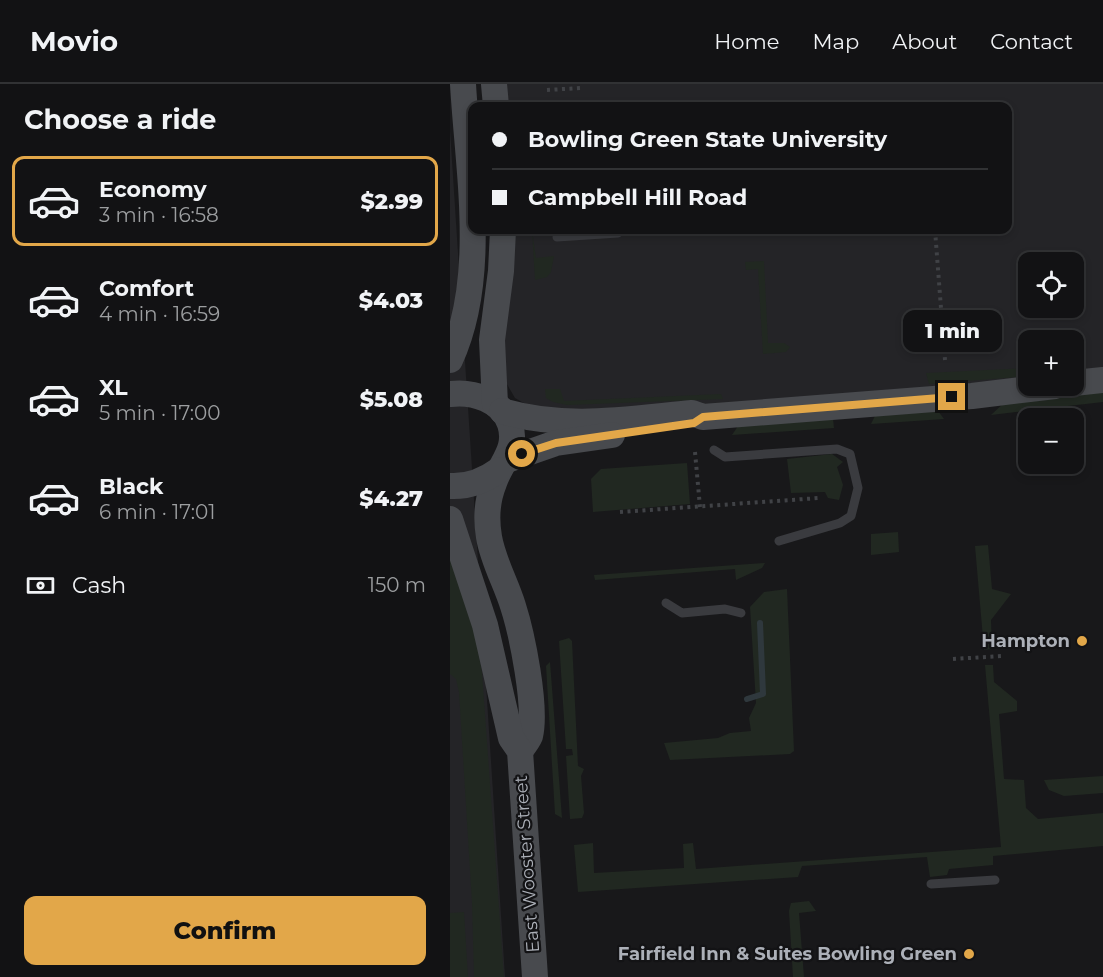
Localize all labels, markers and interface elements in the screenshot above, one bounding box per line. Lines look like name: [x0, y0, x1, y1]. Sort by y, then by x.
text: Movio: [30, 24, 118, 58]
text: Home: [714, 29, 779, 54]
text: Map: [812, 29, 859, 54]
text: About: [892, 29, 957, 54]
text: Contact: [990, 29, 1073, 54]
text: Choose a ride: [24, 103, 216, 136]
text: Bowling Green State University: [528, 126, 887, 153]
icon: car: [27, 174, 81, 228]
text: Economy: [99, 176, 207, 203]
text: Campbell Hill Road: [528, 184, 747, 211]
text: $2.99: [361, 188, 423, 215]
text: 3 min · 16:58: [99, 203, 219, 227]
map controls: [1018, 252, 1084, 474]
button: locate: [1018, 252, 1084, 318]
icon: car: [27, 273, 81, 327]
text: Comfort: [99, 275, 194, 302]
text: $4.03: [359, 287, 423, 314]
text: 4 min · 16:59: [99, 302, 220, 326]
callout: 1 min: [902, 310, 1002, 352]
text: 1 min: [925, 319, 980, 343]
button: +: [1018, 330, 1084, 396]
icon: car: [27, 372, 81, 426]
text: XL: [99, 374, 128, 401]
route end: [938, 383, 965, 410]
text: $5.08: [360, 386, 423, 413]
text: 5 min · 17:00: [99, 401, 221, 425]
button: −: [1018, 408, 1084, 474]
route start: [508, 440, 535, 467]
icon: car: [27, 471, 81, 525]
text: Black: [99, 473, 163, 500]
text: $4.27: [359, 485, 423, 512]
text: 6 min · 17:01: [99, 500, 215, 524]
icon: cash: [24, 569, 57, 602]
text: Cash: [72, 572, 126, 599]
text: 150 m: [368, 573, 426, 597]
place label: Hampton: [981, 630, 1070, 652]
marker: Hampton: [1075, 634, 1089, 648]
street label: East Wooster Street: [510, 775, 544, 953]
button: Confirm: [24, 896, 426, 965]
place label: Fairfield Inn & Suites Bowling Green: [618, 943, 957, 965]
marker: Fairfield Inn & Suites Bowling Green: [962, 947, 976, 961]

